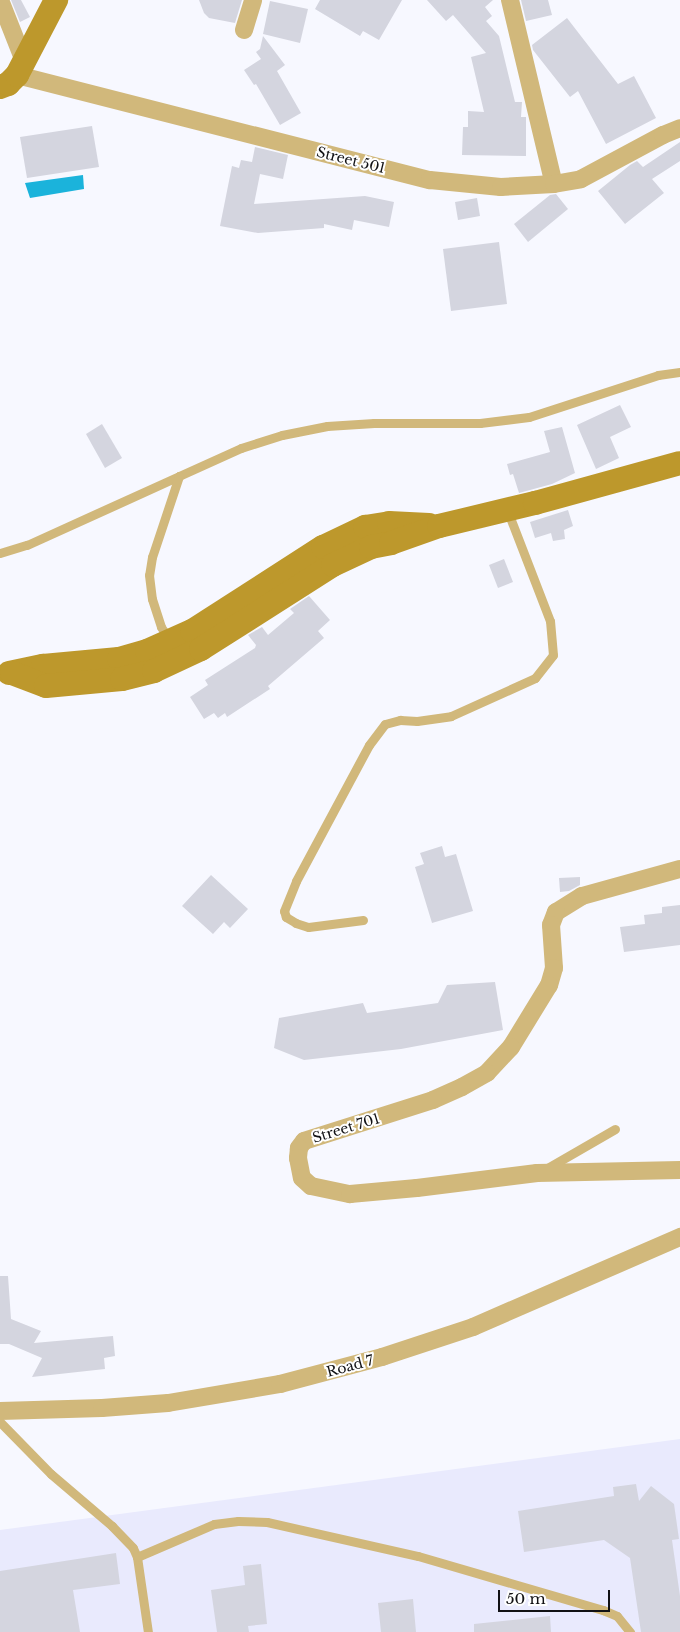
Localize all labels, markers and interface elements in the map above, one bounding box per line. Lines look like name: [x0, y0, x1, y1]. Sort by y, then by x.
street label: Street 501: [315, 143, 387, 177]
street label: Street 701: [310, 1110, 382, 1146]
street label: Road 7: [324, 1352, 376, 1380]
scale bar: [500, 1580, 612, 1612]
text: 50 m: [506, 1589, 546, 1608]

